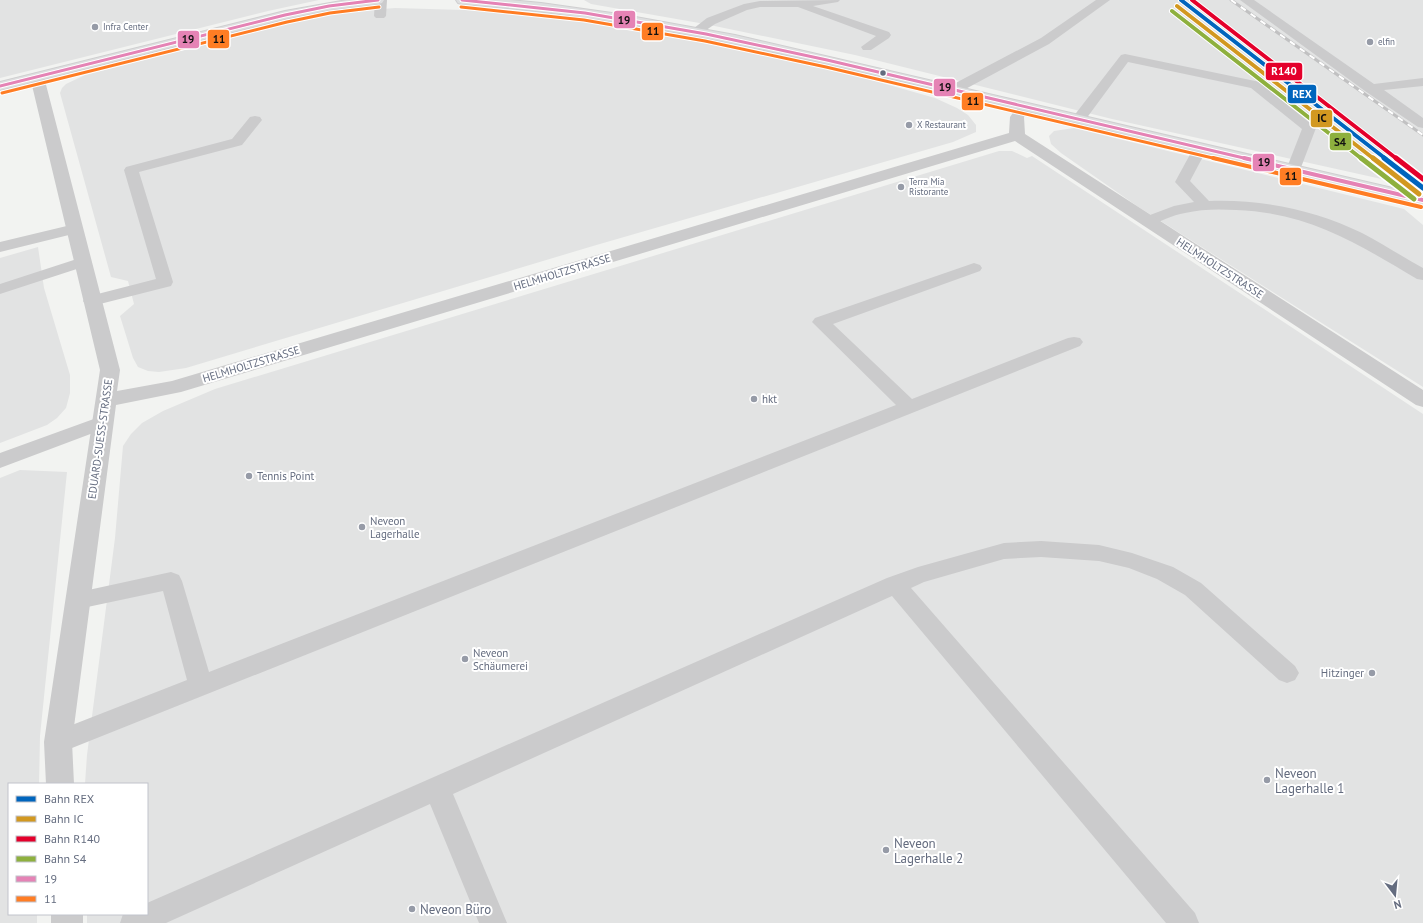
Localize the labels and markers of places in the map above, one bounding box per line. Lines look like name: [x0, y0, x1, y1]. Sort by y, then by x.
place label: Infra Center: [103, 21, 148, 32]
marker: Infra Center: [90, 22, 100, 32]
place label: elfin: [1378, 36, 1395, 47]
marker: elfin: [1365, 37, 1375, 47]
unlabelled marker: [878, 68, 888, 78]
place label: X Restaurant: [917, 119, 966, 130]
marker: X Restaurant: [904, 120, 914, 130]
place label: Terra Mia Ristorante: [909, 176, 949, 197]
marker: Terra Mia Ristorante: [896, 182, 906, 192]
place label: hkt: [762, 392, 777, 406]
marker: hkt: [749, 394, 759, 404]
place label: Tennis Point: [257, 469, 314, 483]
marker: Tennis Point: [244, 471, 254, 481]
place label: Neveon Lagerhalle: [370, 514, 420, 541]
marker: Neveon Lagerhalle: [357, 522, 367, 532]
place label: Neveon Schäumerei: [473, 646, 528, 673]
marker: Neveon Schäumerei: [460, 654, 470, 664]
place label: Hitzinger: [1321, 666, 1364, 680]
marker: Hitzinger: [1367, 668, 1377, 678]
place label: Neveon Lagerhalle 1: [1275, 765, 1344, 797]
marker: Neveon Lagerhalle 1: [1262, 775, 1272, 785]
place label: Neveon Lagerhalle 2: [894, 835, 963, 867]
marker: Neveon Lagerhalle 2: [881, 845, 891, 855]
place label: Neveon Büro: [420, 901, 491, 918]
marker: Neveon Büro: [407, 904, 417, 914]

